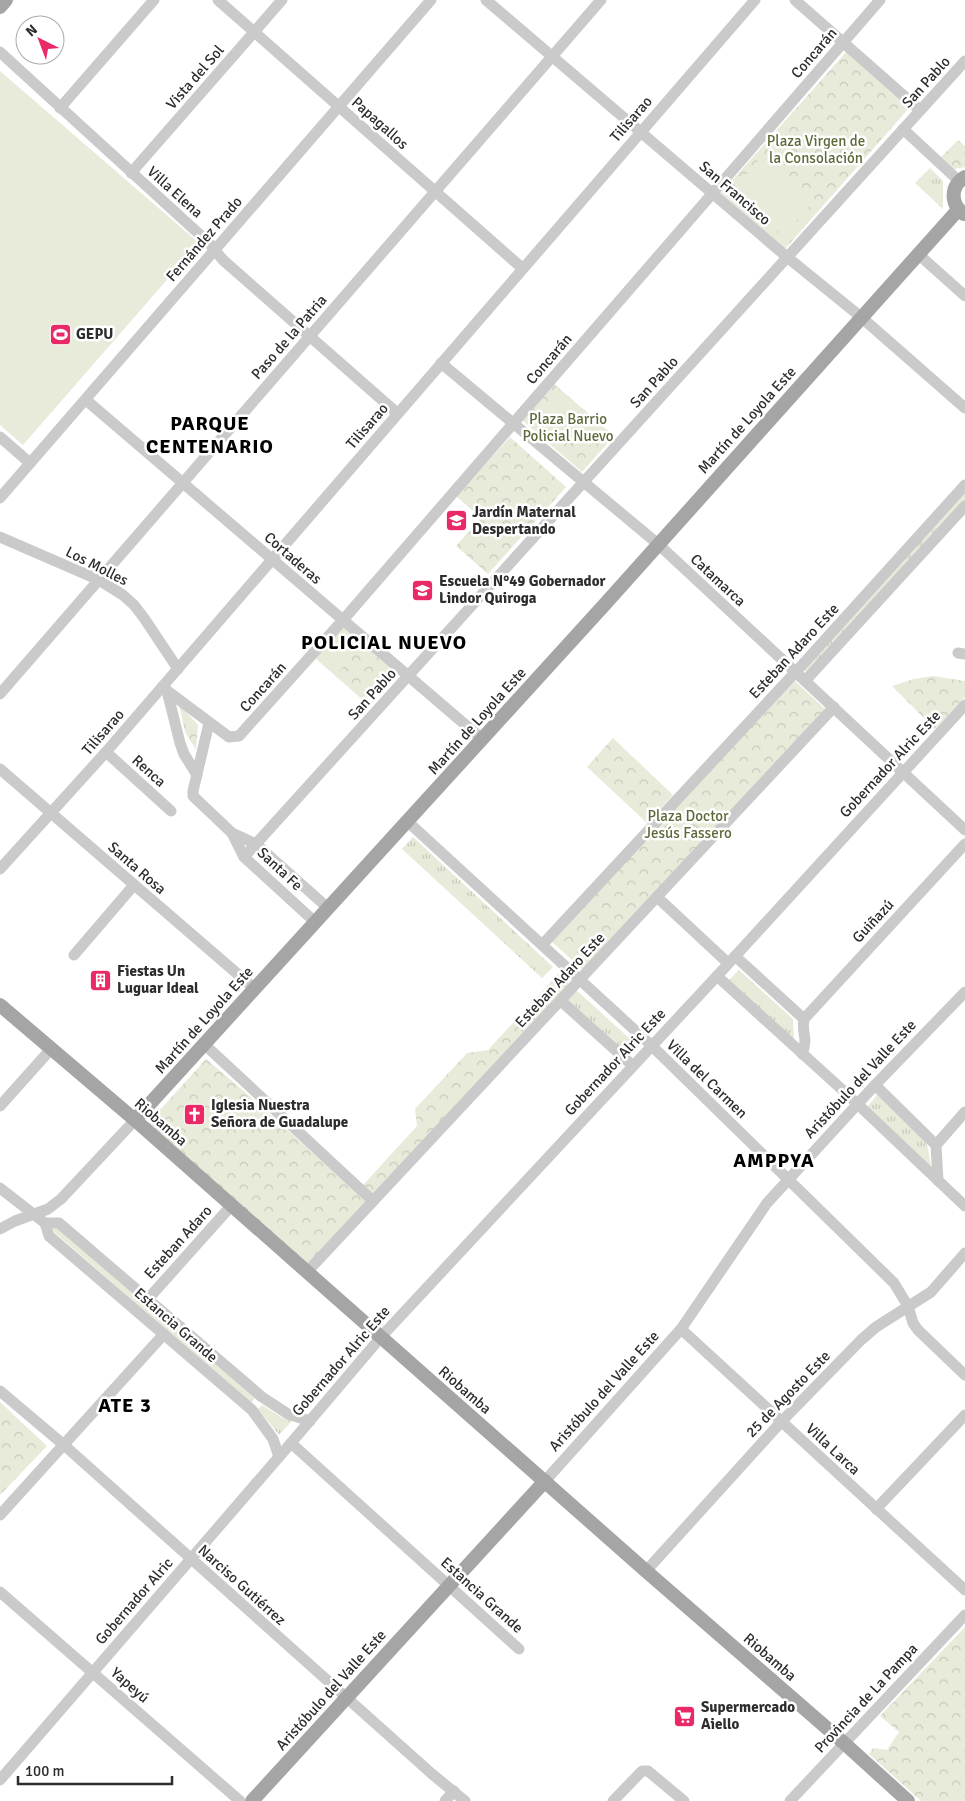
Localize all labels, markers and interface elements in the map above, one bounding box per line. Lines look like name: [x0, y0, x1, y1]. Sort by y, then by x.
north arrow: [15, 15, 65, 65]
text: N: [22, 21, 41, 40]
street label: Concarán: [787, 24, 841, 82]
street label: Vista del Sol: [162, 41, 228, 113]
street label: San Pablo: [898, 52, 954, 111]
street label: Tilisarao: [606, 92, 656, 146]
street label: Papagallos: [348, 93, 412, 153]
park label: Plaza Virgen de la Consolación: [767, 132, 865, 167]
street label: San Francisco: [696, 157, 775, 229]
street label: Villa Elena: [144, 162, 206, 222]
street label: Fernández Prado: [162, 193, 246, 285]
street label: Paso de la Patria: [247, 291, 331, 383]
sports icon: GEPU: [48, 322, 72, 346]
place label: GEPU: [76, 325, 113, 343]
street label: Concarán: [522, 330, 576, 388]
street label: San Pablo: [626, 352, 682, 411]
street label: Martín de Loyola Este: [694, 363, 800, 477]
street label: Tilisarao: [342, 399, 392, 453]
park label: Plaza Barrio Policial Nuevo: [522, 410, 614, 445]
district label: PARQUE CENTENARIO: [146, 411, 274, 459]
place label: Jardín Maternal Despertando: [472, 503, 576, 538]
school or university icon: Jardín Maternal Despertando: [444, 509, 468, 533]
street label: Cortaderas: [261, 528, 326, 588]
street label: Los Molles: [63, 543, 132, 590]
street label: Catamarca: [687, 550, 749, 610]
place label: Escuela N°49 Gobernador Lindor Quiroga: [439, 572, 605, 607]
school or university icon: Escuela N°49 Gobernador Lindor Quiroga: [411, 578, 435, 602]
street label: Esteban Adaro Este: [745, 600, 843, 702]
district label: POLICIAL NUEVO: [301, 630, 467, 655]
street label: Concarán: [236, 658, 290, 716]
street label: San Pablo: [344, 664, 400, 723]
street label: Martín de Loyola Este: [424, 664, 530, 778]
street label: Tilisarao: [78, 705, 128, 759]
street label: Gobernador Alric Este: [836, 707, 944, 821]
street label: Renca: [128, 751, 170, 791]
park label: Plaza Doctor Jesús Fassero: [644, 807, 732, 842]
street label: Santa Rosa: [104, 838, 170, 898]
street label: Santa Fe: [254, 844, 306, 894]
street label: Guiñazú: [848, 896, 898, 946]
street label: Esteban Adaro Este: [511, 929, 609, 1031]
place label: Fiestas Un Luguar Ideal: [117, 962, 199, 997]
street label: Martín de Loyola Este: [151, 963, 257, 1077]
building icon: Fiestas Un Luguar Ideal: [89, 968, 113, 992]
street label: Gobernador Alric Este: [561, 1005, 669, 1119]
street label: Aristóbulo del Valle Este: [800, 1016, 920, 1142]
street label: Villa del Carmen: [663, 1036, 751, 1122]
street label: Riobamba: [131, 1094, 191, 1150]
place label: Iglesia Nuestra Señora de Guadalupe: [211, 1096, 348, 1131]
church icon: Iglesia Nuestra Señora de Guadalupe: [183, 1102, 207, 1126]
district label: AMPPYA: [733, 1148, 815, 1173]
street label: Esteban Adaro: [140, 1202, 216, 1282]
street label: Estancia Grande: [131, 1284, 221, 1366]
street label: Gobernador Alric Este: [288, 1302, 394, 1420]
street label: Aristóbulo del Valle Este: [545, 1327, 663, 1455]
street label: 25 de Agosto Este: [742, 1347, 834, 1441]
street label: Riobamba: [435, 1362, 495, 1418]
district label: ATE 3: [98, 1393, 152, 1418]
street label: Villa Larca: [802, 1419, 864, 1479]
street label: Narciso Gutiérrez: [194, 1541, 290, 1629]
street label: Estancia Grande: [437, 1553, 527, 1637]
street label: Gobernador Alric: [91, 1554, 177, 1648]
street label: Aristóbulo del Valle Este: [272, 1626, 390, 1754]
street label: Riobamba: [740, 1629, 800, 1685]
street label: Provincia de La Pampa: [811, 1640, 921, 1756]
street label: Yapeyú: [107, 1663, 153, 1707]
place label: Supermercado Aiello: [701, 1698, 795, 1733]
supermarket icon: Supermercado Aiello: [673, 1704, 697, 1728]
scale bar: [18, 1754, 171, 1786]
text: 100 m: [25, 1762, 65, 1780]

